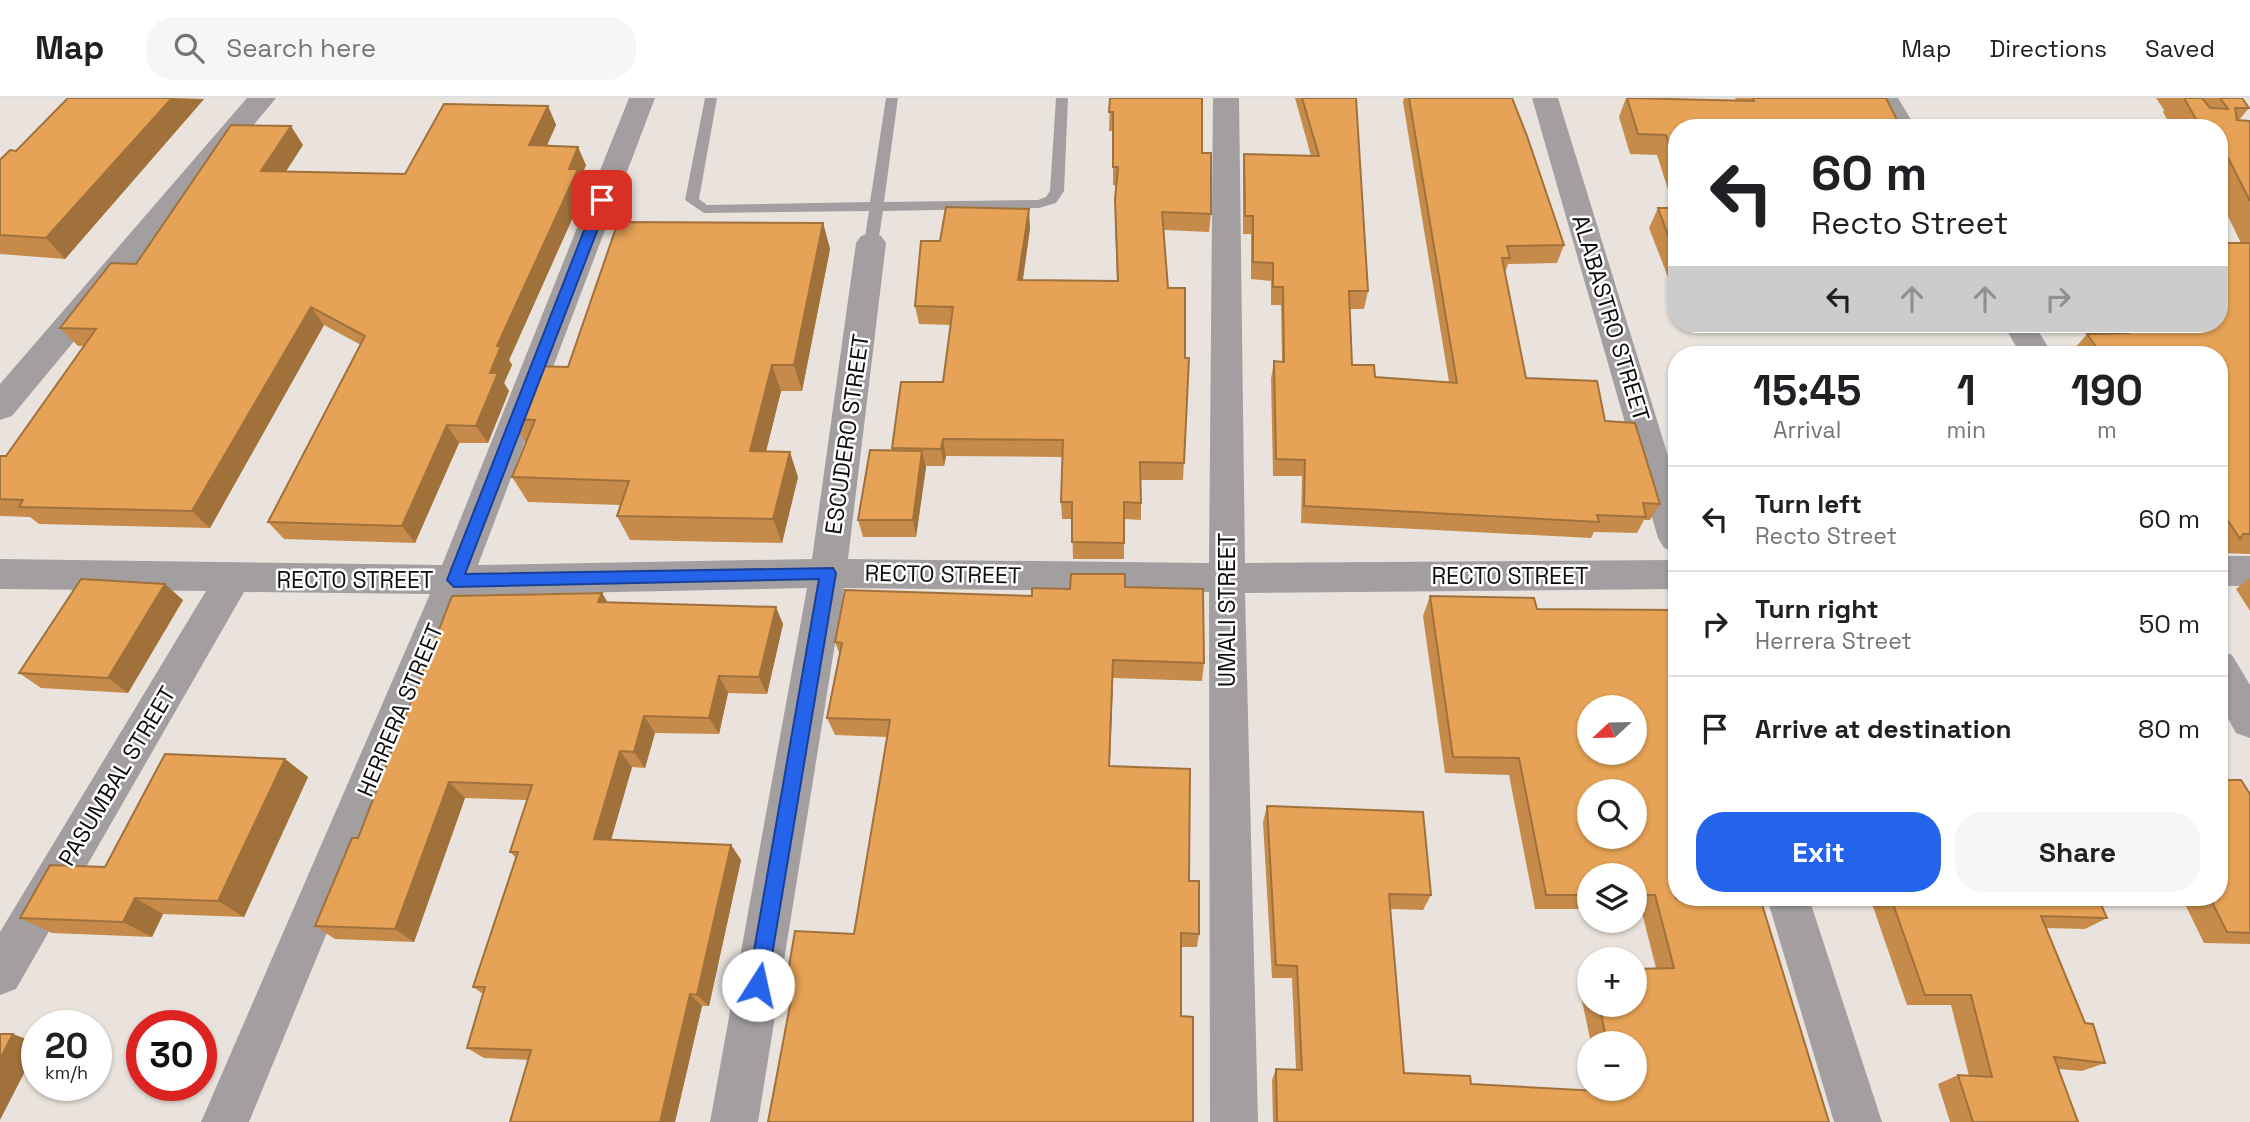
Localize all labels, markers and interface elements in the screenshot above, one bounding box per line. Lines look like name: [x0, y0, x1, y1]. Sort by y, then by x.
search box: [146, 17, 636, 80]
text: Map: [35, 27, 104, 69]
icon: search: [170, 29, 208, 67]
text: Search here: [226, 31, 376, 65]
text: Map: [1901, 33, 1951, 64]
text: Directions: [1989, 33, 2107, 64]
text: Saved: [2145, 33, 2215, 64]
text: 60 m: [1811, 142, 1927, 204]
icon: left: [1696, 147, 1787, 238]
pin: [572, 170, 632, 230]
icon: arrive: [583, 181, 621, 219]
text: Recto Street: [1811, 203, 2009, 243]
street label: ALABASTRO STREET: [1565, 211, 1657, 425]
icon: left: [1820, 280, 1858, 318]
icon: ahead: [1893, 280, 1931, 318]
icon: ahead: [1966, 280, 2004, 318]
icon: right: [2039, 280, 2077, 318]
street label: ESCUDERO STREET: [818, 332, 876, 536]
text: 15:45: [1753, 364, 1862, 417]
text: 1: [1957, 364, 1976, 417]
text: 190: [2071, 364, 2143, 417]
text: Arrival: [1773, 415, 1841, 445]
text: min: [1946, 415, 1986, 445]
text: m: [2097, 415, 2117, 445]
text: Turn left: [1755, 487, 1862, 521]
icon: left: [1696, 500, 1734, 538]
text: 60 m: [2138, 502, 2200, 536]
text: Recto Street: [1755, 521, 1897, 551]
street label: UMALI STREET: [1212, 533, 1242, 687]
street label: RECTO STREET: [864, 558, 1022, 590]
street label: RECTO STREET: [1432, 561, 1588, 591]
street label: RECTO STREET: [277, 565, 433, 595]
text: Turn right: [1755, 592, 1879, 626]
icon: right: [1696, 605, 1734, 643]
text: 50 m: [2139, 607, 2200, 641]
street label: HERRERA STREET: [350, 619, 450, 801]
text: Herrera Street: [1755, 626, 1912, 656]
street label: PASUMBAL STREET: [51, 681, 183, 871]
north arrow: [1577, 695, 1647, 765]
map controls: [1577, 695, 1647, 1101]
icon: arrive: [1696, 710, 1734, 748]
text: Arrive at destination: [1755, 712, 2012, 746]
text: 80 m: [2138, 712, 2200, 746]
button: search: [1577, 779, 1647, 849]
button: Exit: [1696, 812, 1941, 892]
button: Share: [1955, 812, 2200, 892]
button: layers: [1577, 863, 1647, 933]
button: +: [1577, 947, 1647, 1017]
position arrow: [721, 948, 795, 1022]
speed limit sign: 30: [126, 1010, 217, 1101]
text: 20: [45, 1024, 88, 1068]
button: −: [1577, 1031, 1647, 1101]
text: km/h: [45, 1061, 88, 1084]

